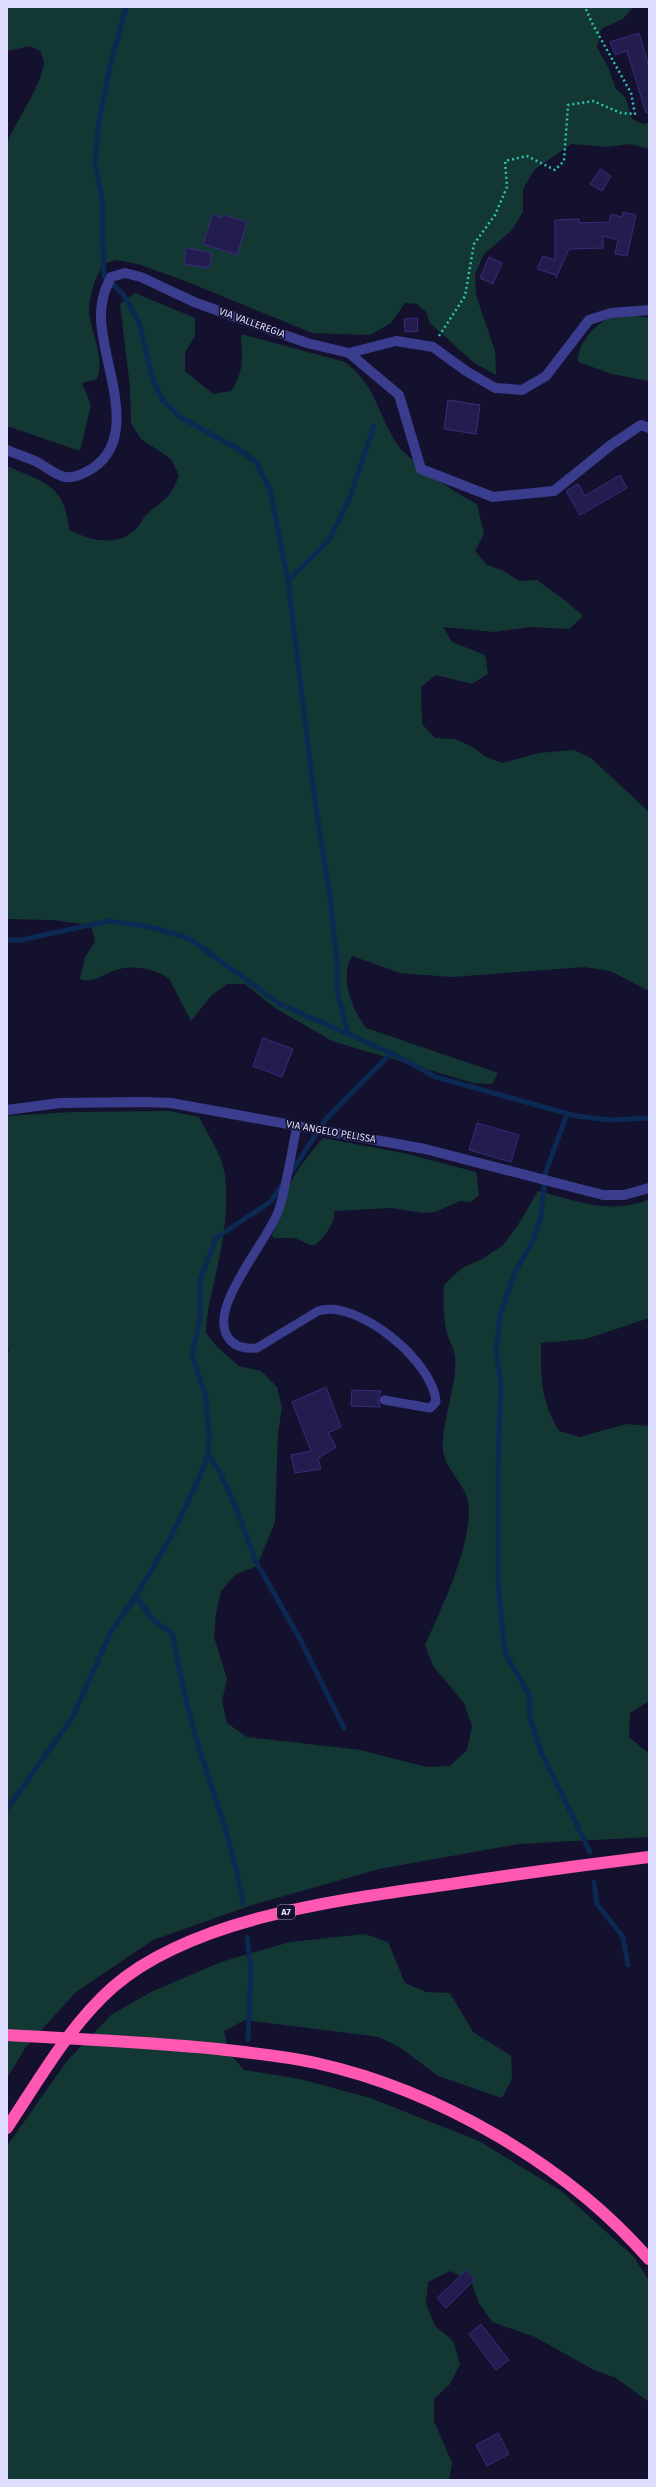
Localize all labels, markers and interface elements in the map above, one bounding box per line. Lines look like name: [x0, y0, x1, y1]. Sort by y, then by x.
street label: VIA VALLEREGIA: [217, 305, 287, 341]
street label: VIA ANGELO PELISSA: [285, 1118, 377, 1146]
road number: A7: [277, 1905, 295, 1919]

